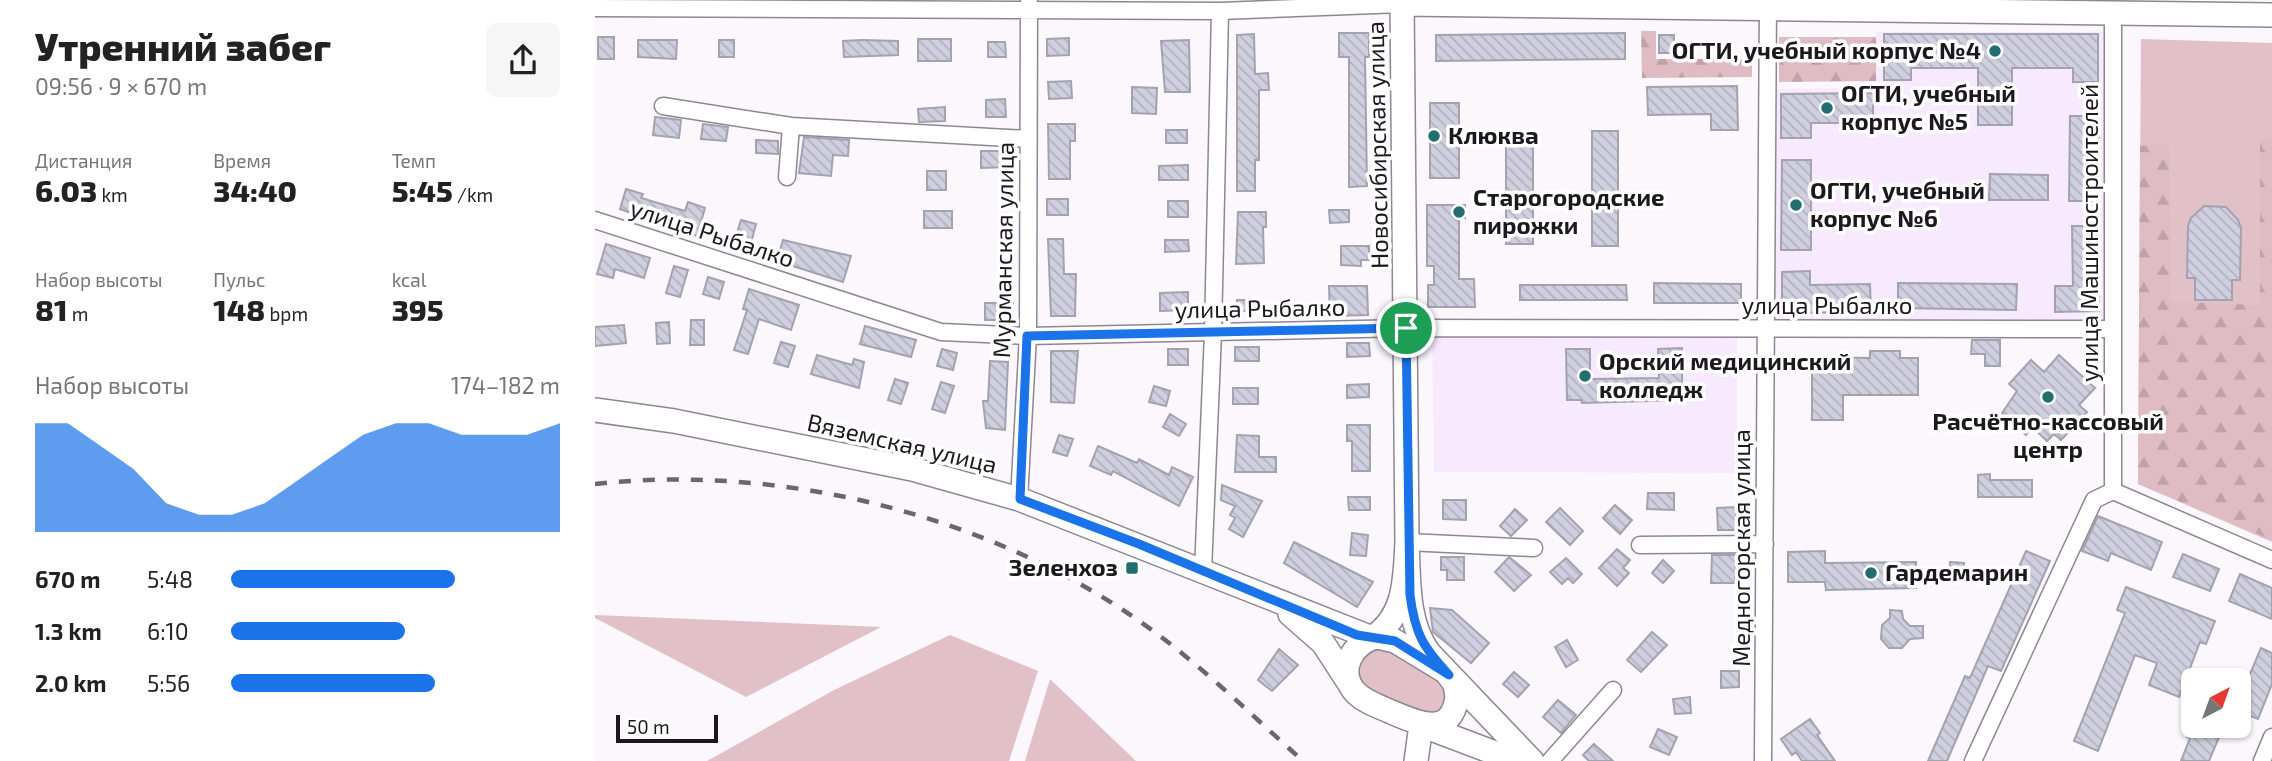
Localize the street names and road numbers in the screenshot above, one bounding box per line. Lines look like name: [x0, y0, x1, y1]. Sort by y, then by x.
street label: Новосибирская улица: [1360, 21, 1394, 269]
street label: улица Машиностроителей: [2074, 84, 2104, 382]
street label: Мурманская улица: [986, 142, 1020, 358]
street label: улица Рыбалко: [626, 192, 798, 274]
street label: улица Рыбалко: [1742, 290, 1912, 320]
street label: улица Рыбалко: [1174, 292, 1346, 324]
street label: Вяземская улица: [804, 407, 1000, 479]
street label: Медногорская улица: [1726, 429, 1756, 667]

